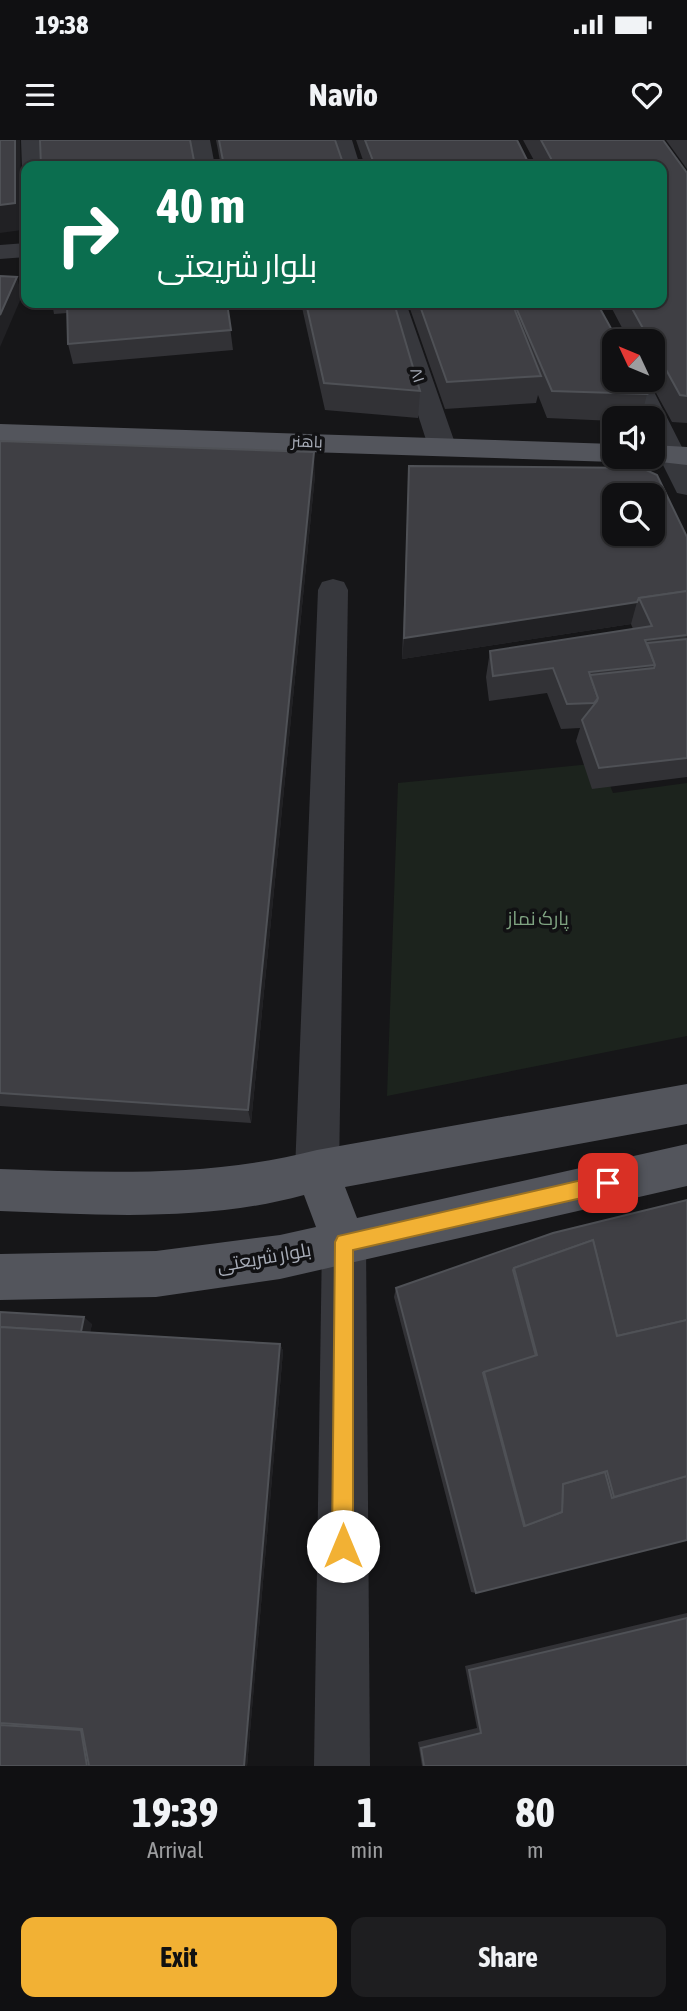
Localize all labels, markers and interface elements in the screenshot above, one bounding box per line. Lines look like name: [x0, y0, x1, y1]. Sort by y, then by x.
text: 19:38: [35, 10, 89, 40]
icon: menu: [21, 76, 59, 114]
text: Navio: [309, 76, 378, 113]
icon: heart: [628, 76, 666, 114]
text: 40 m: [157, 177, 245, 233]
icon: right: [42, 189, 133, 280]
text: بلوار شریعتی: [157, 247, 317, 284]
north arrow: [602, 329, 665, 392]
map controls: [602, 329, 665, 546]
street label: ۸۱: [407, 365, 429, 385]
button: sound: [602, 406, 665, 469]
street label: باهنر: [290, 431, 323, 452]
button: search: [602, 483, 665, 546]
park label: پارک نماز: [506, 907, 569, 931]
pin: [578, 1153, 638, 1213]
icon: arrive: [589, 1164, 627, 1202]
street label: بلوار شریعتی: [215, 1238, 313, 1277]
position arrow: [306, 1509, 380, 1583]
text: 19:39: [132, 1788, 218, 1836]
text: 1: [357, 1788, 377, 1836]
text: 80: [516, 1788, 555, 1836]
text: Arrival: [147, 1837, 203, 1863]
text: min: [350, 1837, 383, 1863]
text: m: [527, 1837, 544, 1863]
button: Exit: [21, 1917, 337, 1997]
button: Share: [351, 1917, 666, 1997]

